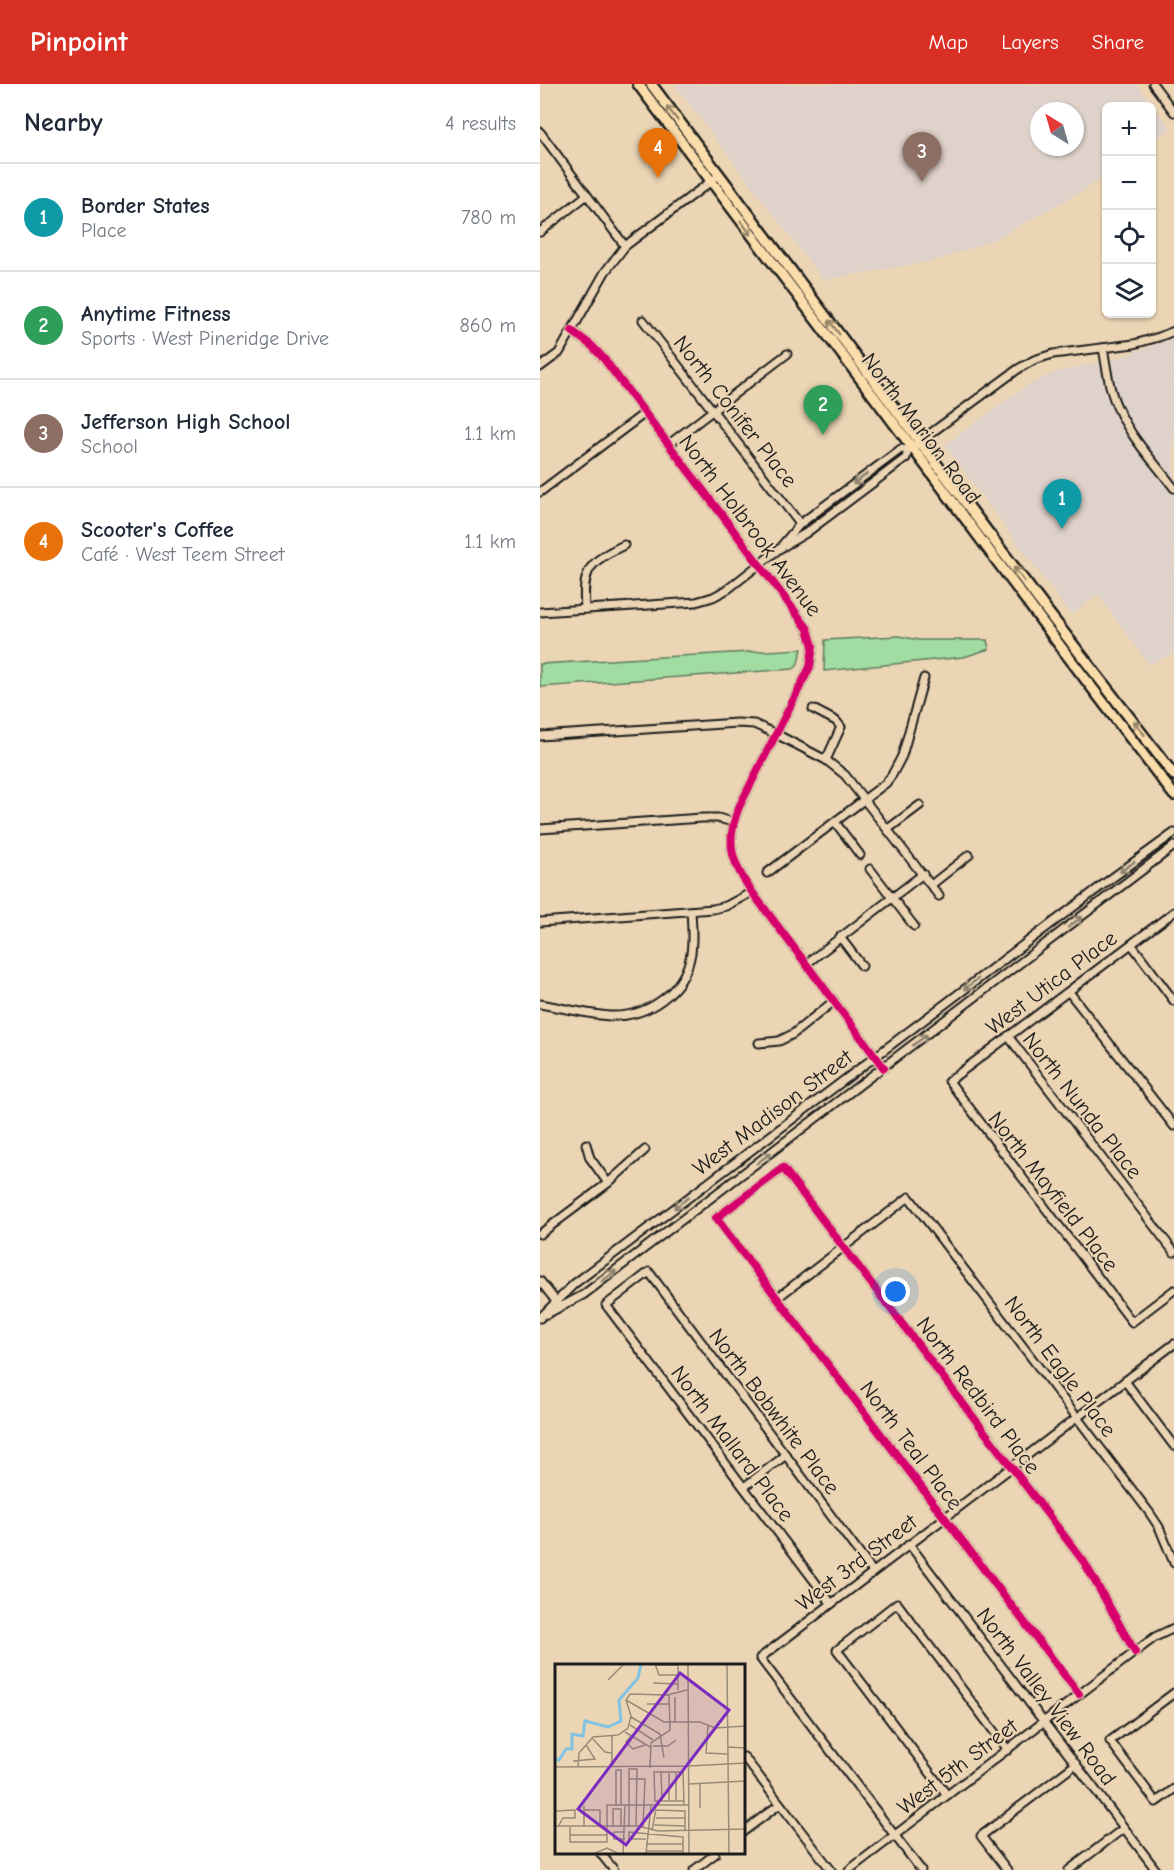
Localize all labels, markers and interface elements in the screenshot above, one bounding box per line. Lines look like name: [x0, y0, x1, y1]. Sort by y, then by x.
text: Pinpoint: [30, 26, 128, 58]
text: Map: [929, 30, 968, 54]
text: Layers: [1001, 30, 1059, 54]
text: Share: [1092, 30, 1144, 54]
north arrow: [1030, 102, 1084, 156]
map controls: [1102, 102, 1156, 318]
button: +: [1102, 102, 1156, 156]
one-way arrow: [666, 105, 679, 121]
text: Nearby: [24, 108, 103, 138]
text: 4 results: [445, 112, 516, 135]
pin: 4: [638, 128, 678, 178]
pin: 3: [902, 132, 941, 182]
button: −: [1102, 156, 1156, 210]
text: Border States: [81, 193, 210, 219]
text: 1: [40, 206, 47, 229]
text: 780 m: [461, 206, 516, 229]
button: locate: [1102, 210, 1156, 264]
text: Place: [81, 219, 127, 242]
one-way arrow: [740, 220, 752, 236]
button: layers: [1102, 264, 1156, 318]
text: Anytime Fitness: [81, 301, 231, 327]
text: 2: [39, 314, 48, 337]
text: 860 m: [459, 314, 516, 337]
one-way arrow: [827, 320, 840, 336]
text: Sports · West Pineridge Drive: [81, 327, 329, 350]
street label: North Conifer Place: [668, 330, 803, 493]
street label: North Marion Road: [856, 348, 986, 509]
pin: 2: [804, 386, 842, 435]
text: Jefferson High School: [81, 409, 291, 435]
text: 3: [39, 422, 48, 445]
text: 1.1 km: [464, 422, 516, 445]
street label: North Holbrook Avenue: [673, 430, 827, 622]
text: School: [81, 435, 138, 458]
one-way arrow: [852, 472, 868, 485]
pin: 1: [1042, 480, 1082, 529]
text: Scooter's Coffee: [81, 517, 234, 543]
text: 4: [39, 530, 48, 553]
text: 1.1 km: [464, 530, 516, 553]
text: Café · West Teem Street: [81, 543, 284, 566]
one-way arrow: [1013, 567, 1025, 583]
one-way arrow: [1132, 721, 1145, 737]
one-way arrow: [1119, 861, 1135, 873]
one-way arrow: [1066, 915, 1082, 928]
street label: West Utica Place: [981, 925, 1122, 1041]
one-way arrow: [963, 978, 979, 990]
street label: North Nunda Place: [1017, 1027, 1147, 1184]
one-way arrow: [911, 1034, 927, 1047]
street label: West Madison Street: [688, 1044, 858, 1181]
street label: North Mayfield Place: [983, 1106, 1124, 1277]
one-way arrow: [756, 1152, 772, 1164]
one-way arrow: [674, 1197, 690, 1209]
one-way arrow: [600, 1269, 616, 1282]
your location: [881, 1277, 910, 1306]
street label: North Eagle Place: [999, 1291, 1122, 1442]
street label: North Redbird Place: [911, 1312, 1046, 1479]
street label: North Bobwhite Place: [703, 1323, 845, 1500]
street label: North Mallard Place: [665, 1361, 799, 1527]
street label: North Teal Place: [854, 1376, 968, 1515]
street label: West 3rd Street: [791, 1508, 923, 1617]
street label: North Valley View Road: [971, 1603, 1122, 1791]
inset map: [555, 1664, 746, 1855]
street label: West 5th Street: [892, 1713, 1023, 1820]

